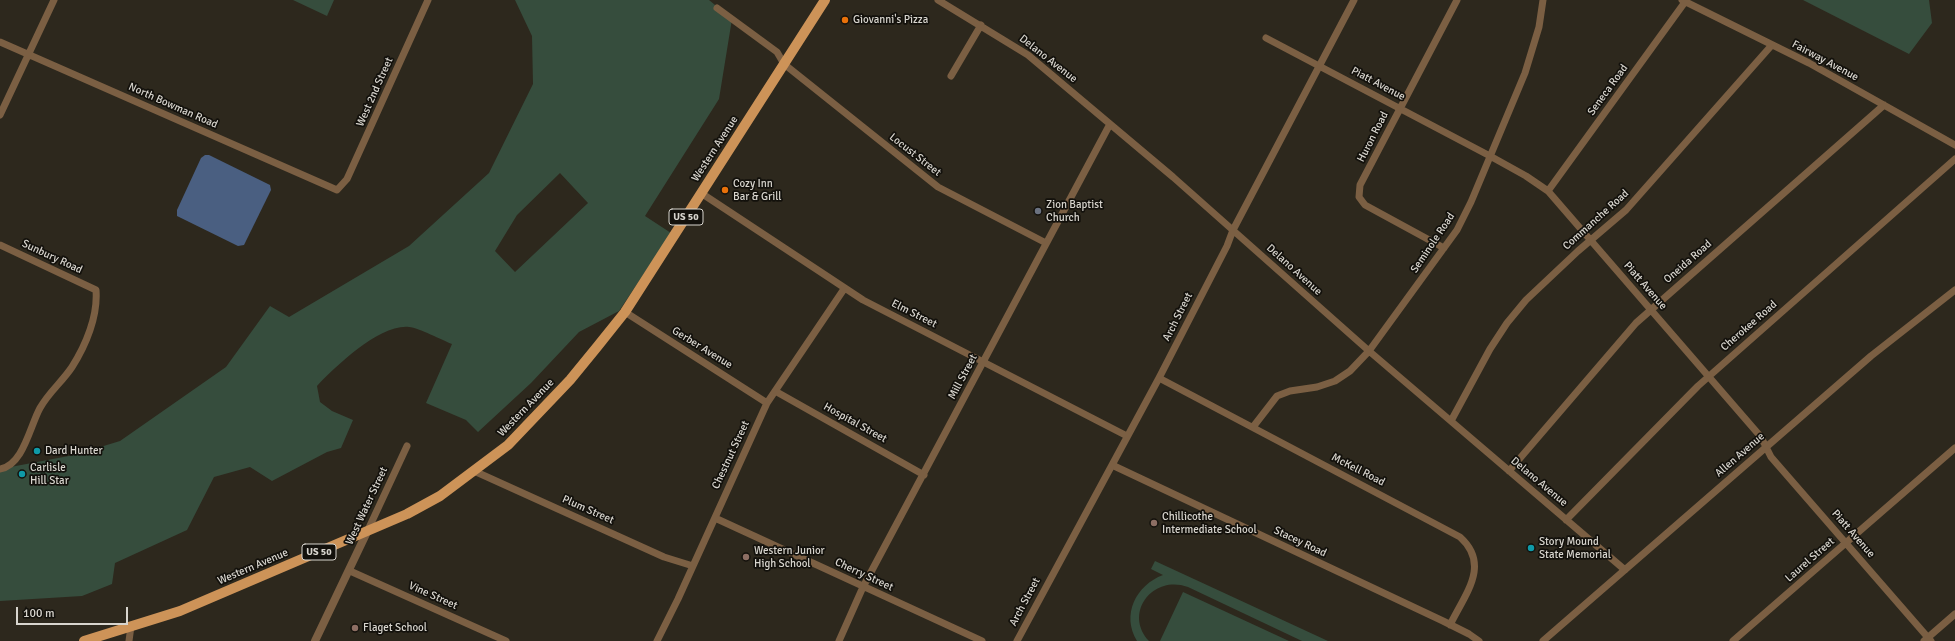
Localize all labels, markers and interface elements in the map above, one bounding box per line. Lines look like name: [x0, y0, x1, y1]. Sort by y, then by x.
place label: Giovanni's Pizza: [853, 13, 928, 27]
marker: Giovanni's Pizza: [840, 15, 850, 25]
street label: Delano Avenue: [1016, 32, 1080, 86]
street label: Fairway Avenue: [1789, 38, 1861, 84]
street label: West 2nd Street: [354, 55, 396, 129]
street label: Seneca Road: [1585, 62, 1631, 118]
street label: Piatt Avenue: [1349, 64, 1407, 104]
street label: North Bowman Road: [126, 80, 220, 132]
street label: Huron Road: [1355, 110, 1391, 164]
street label: Western Avenue: [689, 114, 741, 184]
street label: Locust Street: [886, 131, 944, 179]
place label: Cozy Inn Bar & Grill: [733, 177, 782, 203]
marker: Cozy Inn Bar & Grill: [720, 185, 730, 195]
street label: Commanche Road: [1560, 187, 1632, 253]
place label: Zion Baptist Church: [1046, 198, 1103, 224]
marker: Zion Baptist Church: [1033, 206, 1043, 216]
road number: US 50: [669, 209, 703, 225]
street label: Seminole Road: [1408, 210, 1458, 276]
street label: Sunbury Road: [20, 237, 84, 277]
street label: Oneida Road: [1661, 238, 1715, 286]
street label: Delano Avenue: [1264, 242, 1324, 298]
street label: Piatt Avenue: [1621, 259, 1669, 313]
street label: Arch Street: [1160, 290, 1196, 344]
street label: Elm Street: [889, 297, 939, 331]
street label: Cherokee Road: [1718, 298, 1780, 354]
street label: Gerber Avenue: [669, 324, 735, 372]
street label: Mill Street: [946, 352, 980, 402]
street label: Western Avenue: [495, 376, 557, 440]
street label: Hospital Street: [821, 400, 889, 446]
street label: Chestnut Street: [709, 419, 753, 491]
street label: Allen Avenue: [1713, 430, 1767, 480]
place label: Dard Hunter: [45, 444, 103, 458]
marker: Dard Hunter: [32, 446, 42, 456]
street label: McKell Road: [1329, 451, 1387, 489]
street label: Delano Avenue: [1508, 454, 1570, 510]
place label: Carlisle Hill Star: [30, 461, 69, 487]
street label: West Water Street: [343, 465, 391, 547]
marker: Carlisle Hill Star: [17, 469, 27, 479]
street label: Plum Street: [560, 493, 616, 527]
street label: Piatt Avenue: [1829, 507, 1877, 561]
place label: Chillicothe Intermediate School: [1162, 510, 1257, 536]
marker: Chillicothe Intermediate School: [1149, 518, 1159, 528]
street label: Stacey Road: [1271, 524, 1329, 560]
place label: Story Mound State Memorial: [1539, 535, 1611, 561]
street label: Laurel Street: [1783, 535, 1837, 585]
marker: Story Mound State Memorial: [1526, 543, 1536, 553]
road number: US 50: [302, 544, 336, 560]
place label: Western Junior High School: [754, 544, 825, 570]
street label: Western Avenue: [216, 546, 290, 588]
marker: Western Junior High School: [741, 552, 751, 562]
street label: Cherry Street: [833, 556, 895, 594]
street label: Arch Street: [1007, 576, 1043, 628]
street label: Vine Street: [407, 579, 459, 613]
scale bar: [18, 599, 130, 625]
text: 100 m: [23, 606, 55, 621]
place label: Flaget School: [363, 621, 427, 635]
marker: Flaget School: [350, 623, 360, 633]

